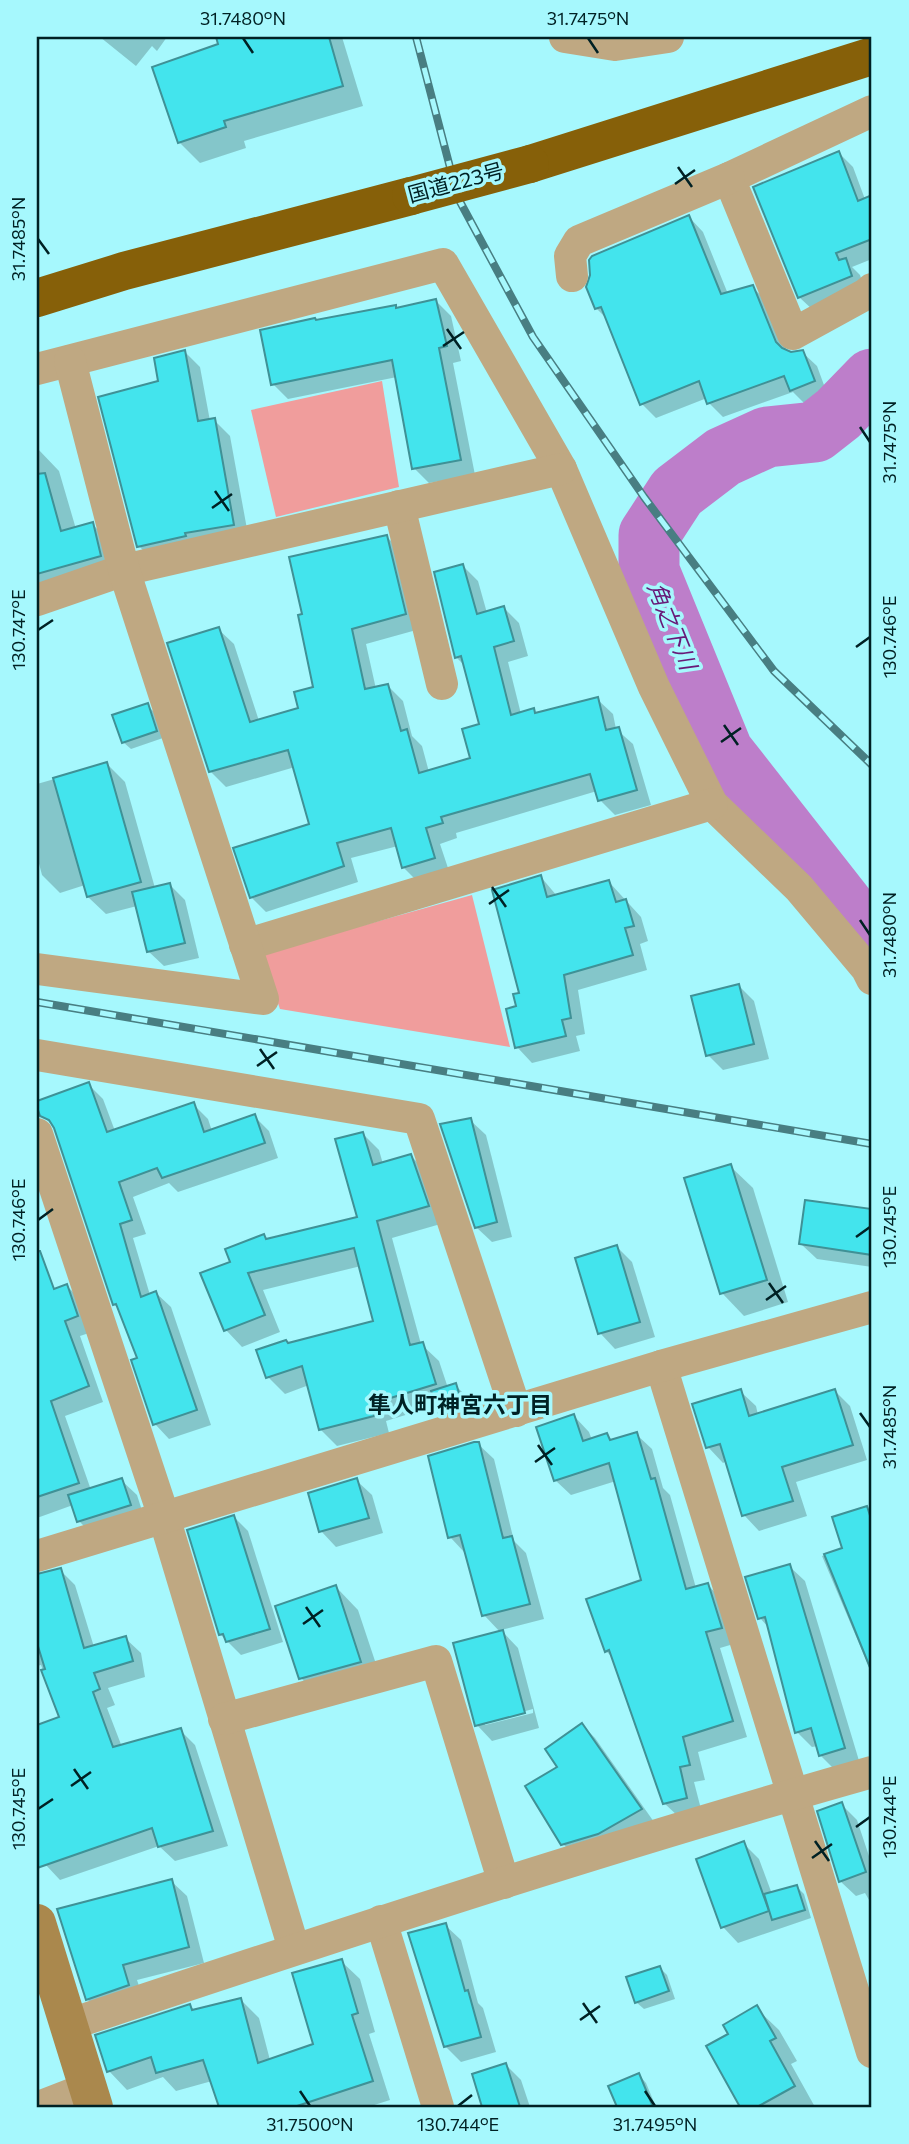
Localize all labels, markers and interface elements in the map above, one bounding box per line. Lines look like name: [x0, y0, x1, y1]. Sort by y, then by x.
text: 31.7480°N: [200, 7, 286, 29]
text: 31.7475°N: [547, 7, 629, 29]
street label: 国道223号: [405, 157, 506, 206]
text: 31.7485°N: [7, 197, 29, 281]
text: 31.7475°N: [878, 401, 900, 483]
water label: 角之下川: [643, 578, 704, 676]
text: 130.747°E: [7, 589, 29, 671]
text: 130.746°E: [878, 596, 900, 678]
text: 31.7480°N: [878, 892, 900, 978]
text: 130.746°E: [7, 1179, 29, 1261]
text: 130.745°E: [878, 1186, 900, 1268]
text: 31.7485°N: [878, 1385, 900, 1469]
district label: 隼人町神宮六丁目: [368, 1390, 552, 1418]
text: 130.745°E: [7, 1768, 29, 1850]
text: 130.744°E: [878, 1776, 900, 1858]
text: 31.7500°N: [266, 2113, 354, 2135]
text: 130.744°E: [417, 2113, 499, 2135]
text: 31.7495°N: [613, 2113, 697, 2135]

